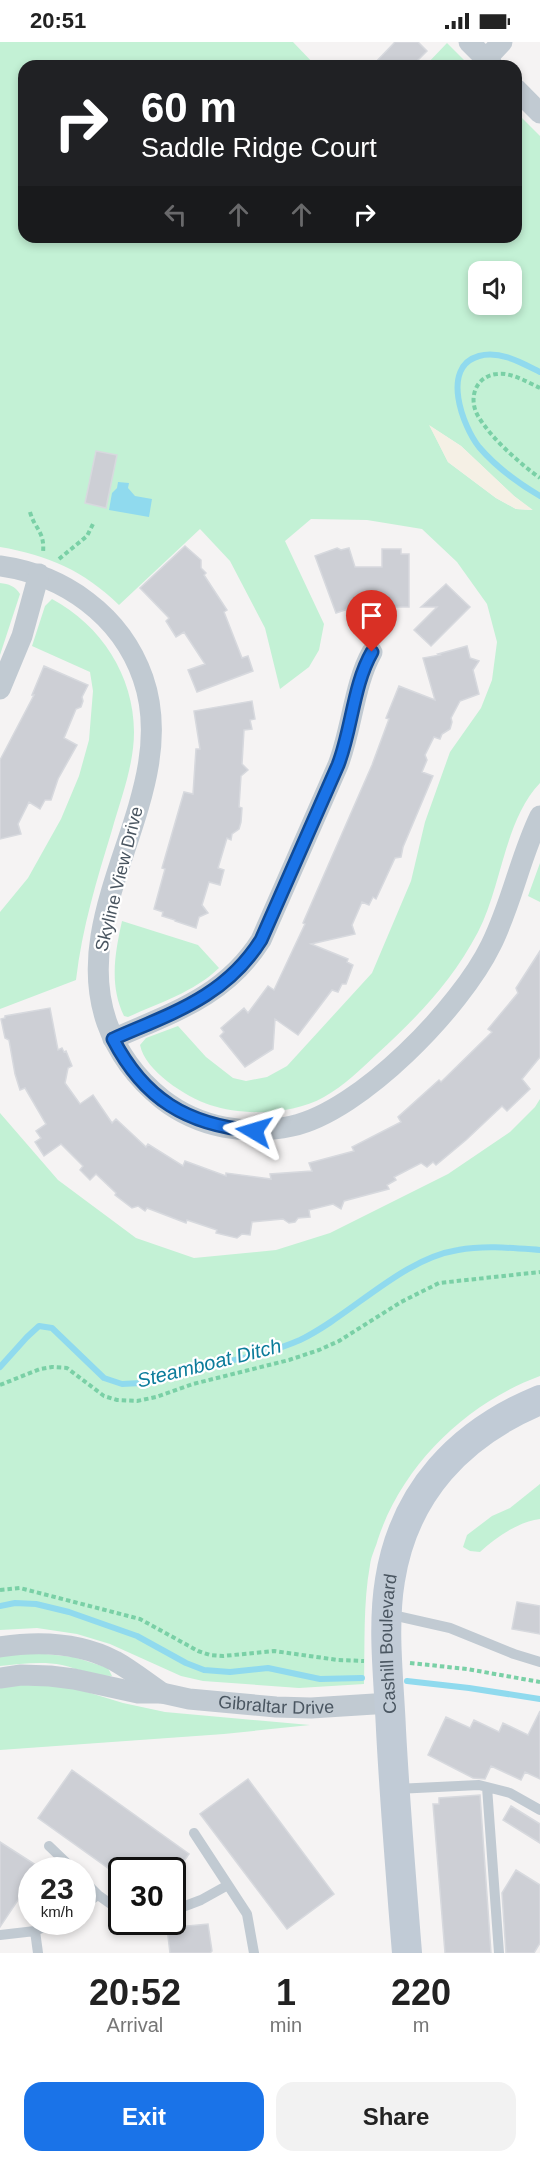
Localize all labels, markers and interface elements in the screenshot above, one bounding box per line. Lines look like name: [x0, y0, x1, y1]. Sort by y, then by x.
text: 20:51: [30, 8, 86, 33]
icon: right: [42, 84, 120, 162]
text: 60 m: [141, 84, 237, 131]
text: Saddle Ridge Court: [141, 133, 377, 163]
icon: left: [159, 198, 192, 231]
icon: ahead: [222, 198, 255, 231]
icon: ahead: [285, 198, 318, 231]
icon: right: [348, 198, 381, 231]
map controls: [468, 261, 522, 315]
button: sound: [468, 261, 522, 315]
pin: [346, 590, 397, 652]
icon: arrive: [355, 599, 388, 632]
street label: Skyline View Drive: [91, 804, 147, 954]
position arrow: [222, 1099, 286, 1163]
water label: Steamboat Ditch: [135, 1334, 283, 1392]
street label: Cashill Boulevard: [376, 1572, 401, 1714]
street label: Gibraltar Drive: [217, 1692, 335, 1718]
speed limit sign: 30: [108, 1857, 186, 1935]
text: 23: [40, 1872, 74, 1905]
text: km/h: [41, 1903, 73, 1920]
text: 20:52: [89, 1972, 181, 2013]
text: 1: [276, 1972, 296, 2013]
text: 220: [391, 1972, 451, 2013]
text: Arrival: [107, 2014, 163, 2036]
text: min: [270, 2014, 302, 2036]
text: m: [413, 2014, 429, 2036]
button: Exit: [24, 2082, 264, 2151]
button: Share: [276, 2082, 516, 2151]

